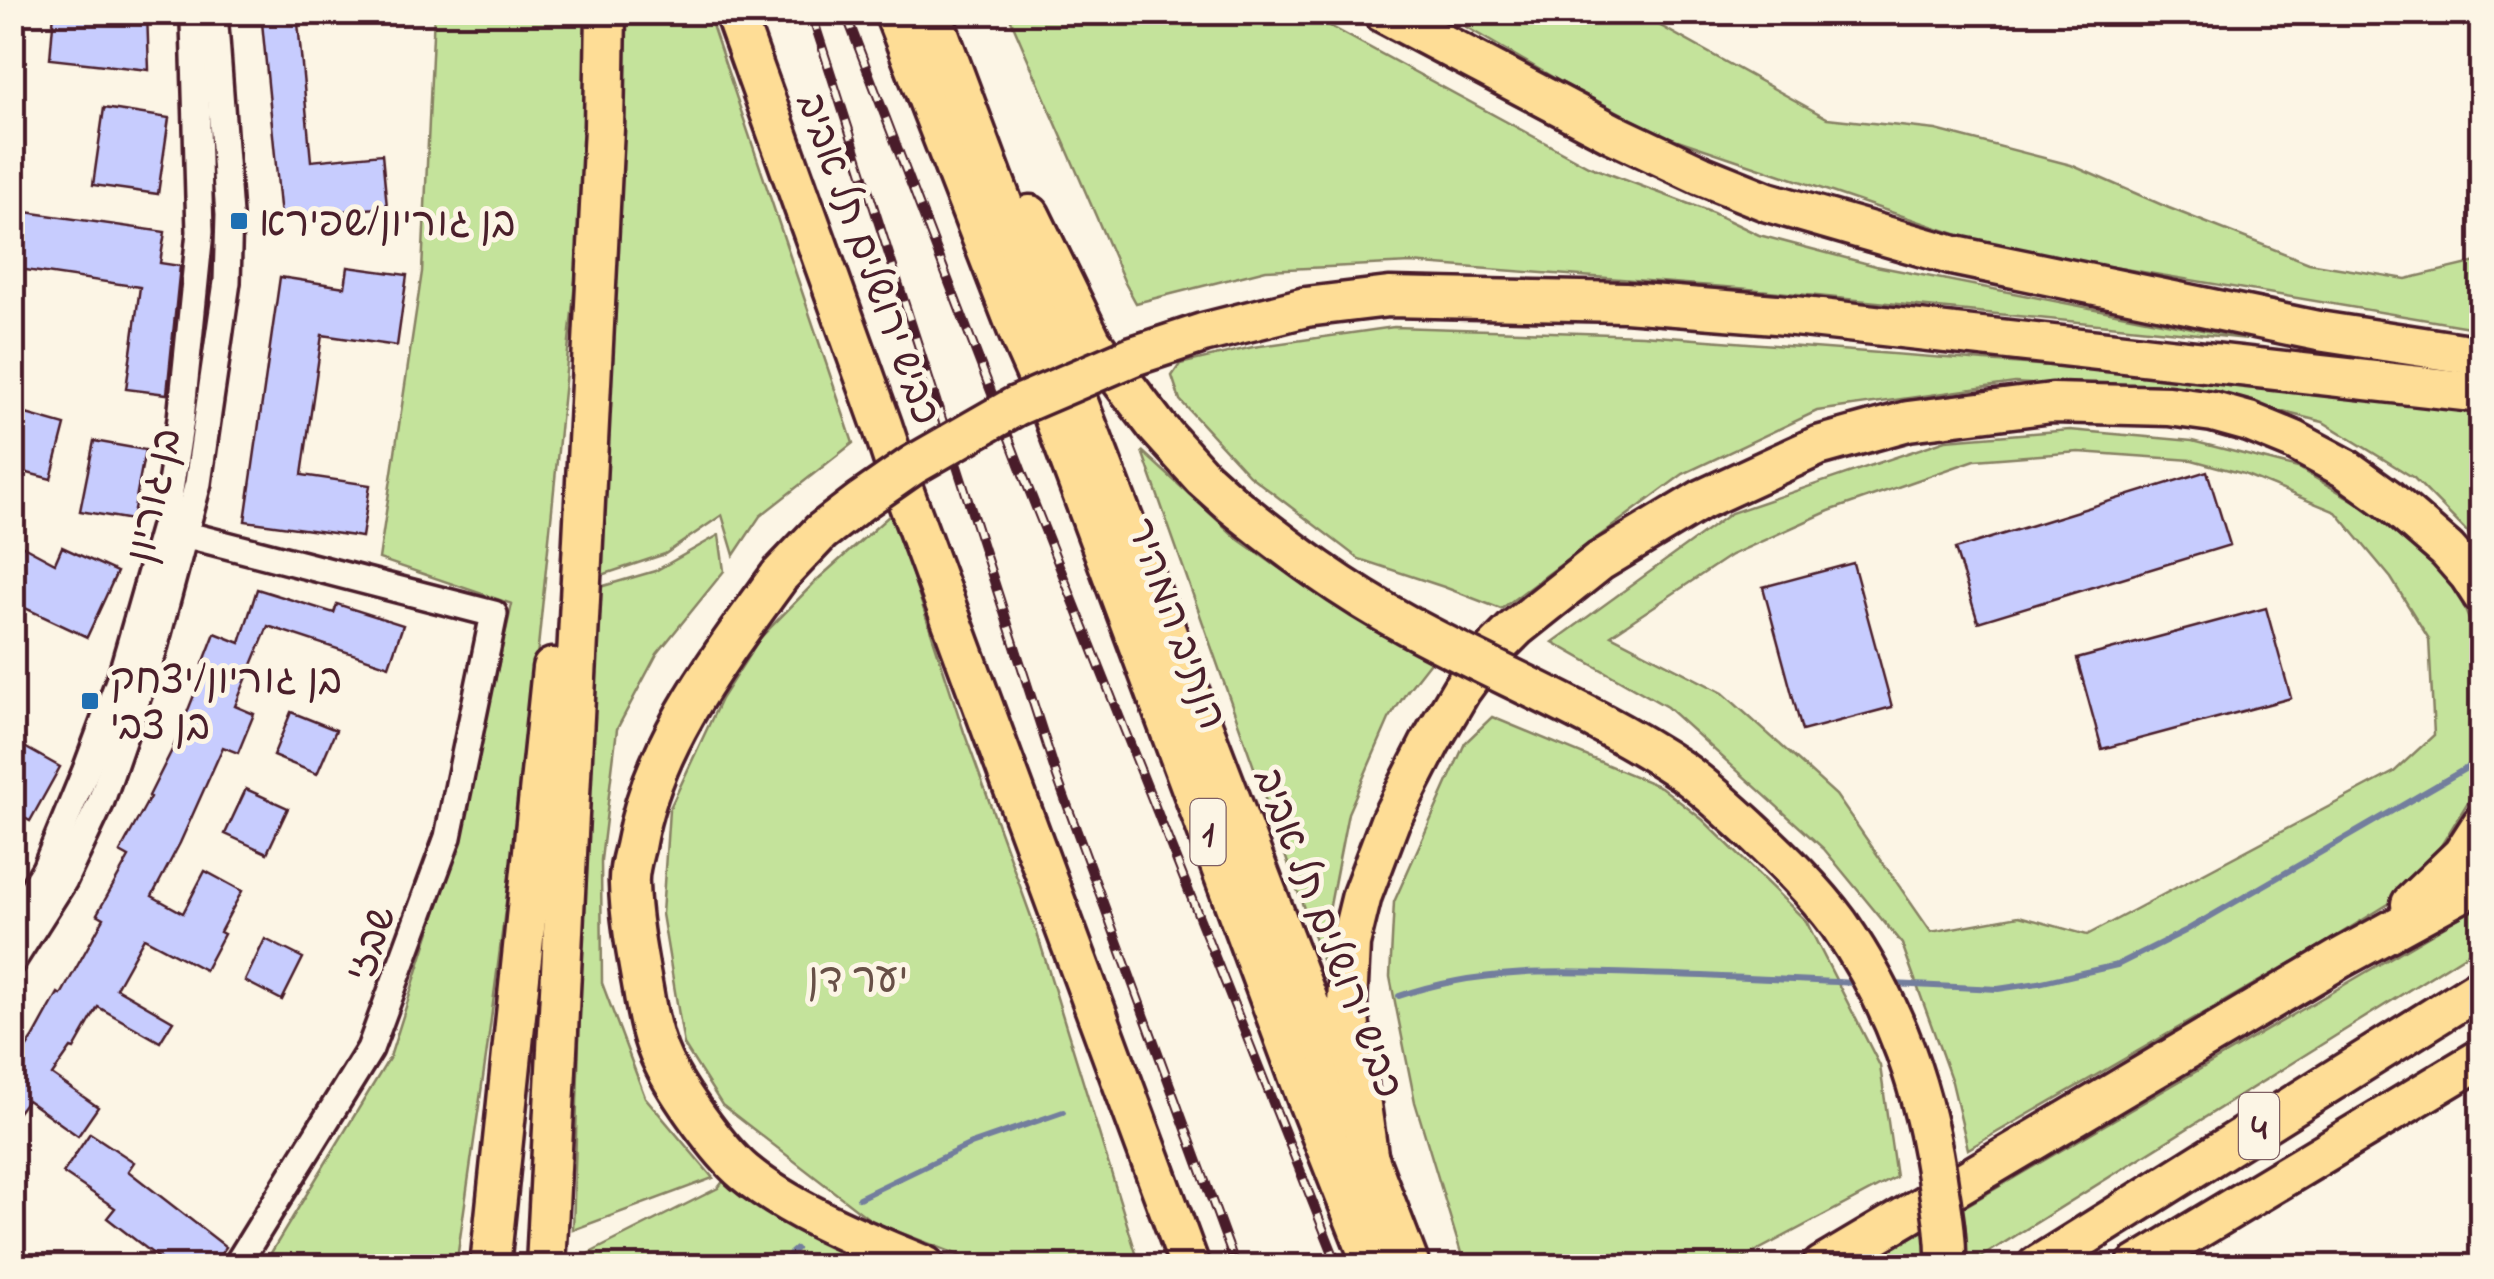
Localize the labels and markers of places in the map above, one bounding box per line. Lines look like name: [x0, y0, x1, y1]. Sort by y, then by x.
place label: בן גוריון/שפירא: [259, 196, 515, 255]
marker: בן גוריון/שפירא: [228, 210, 250, 232]
place label: בן גוריון/יצחק בן צבי: [110, 653, 342, 758]
marker: בן גוריון/יצחק בן צבי: [79, 690, 101, 712]

